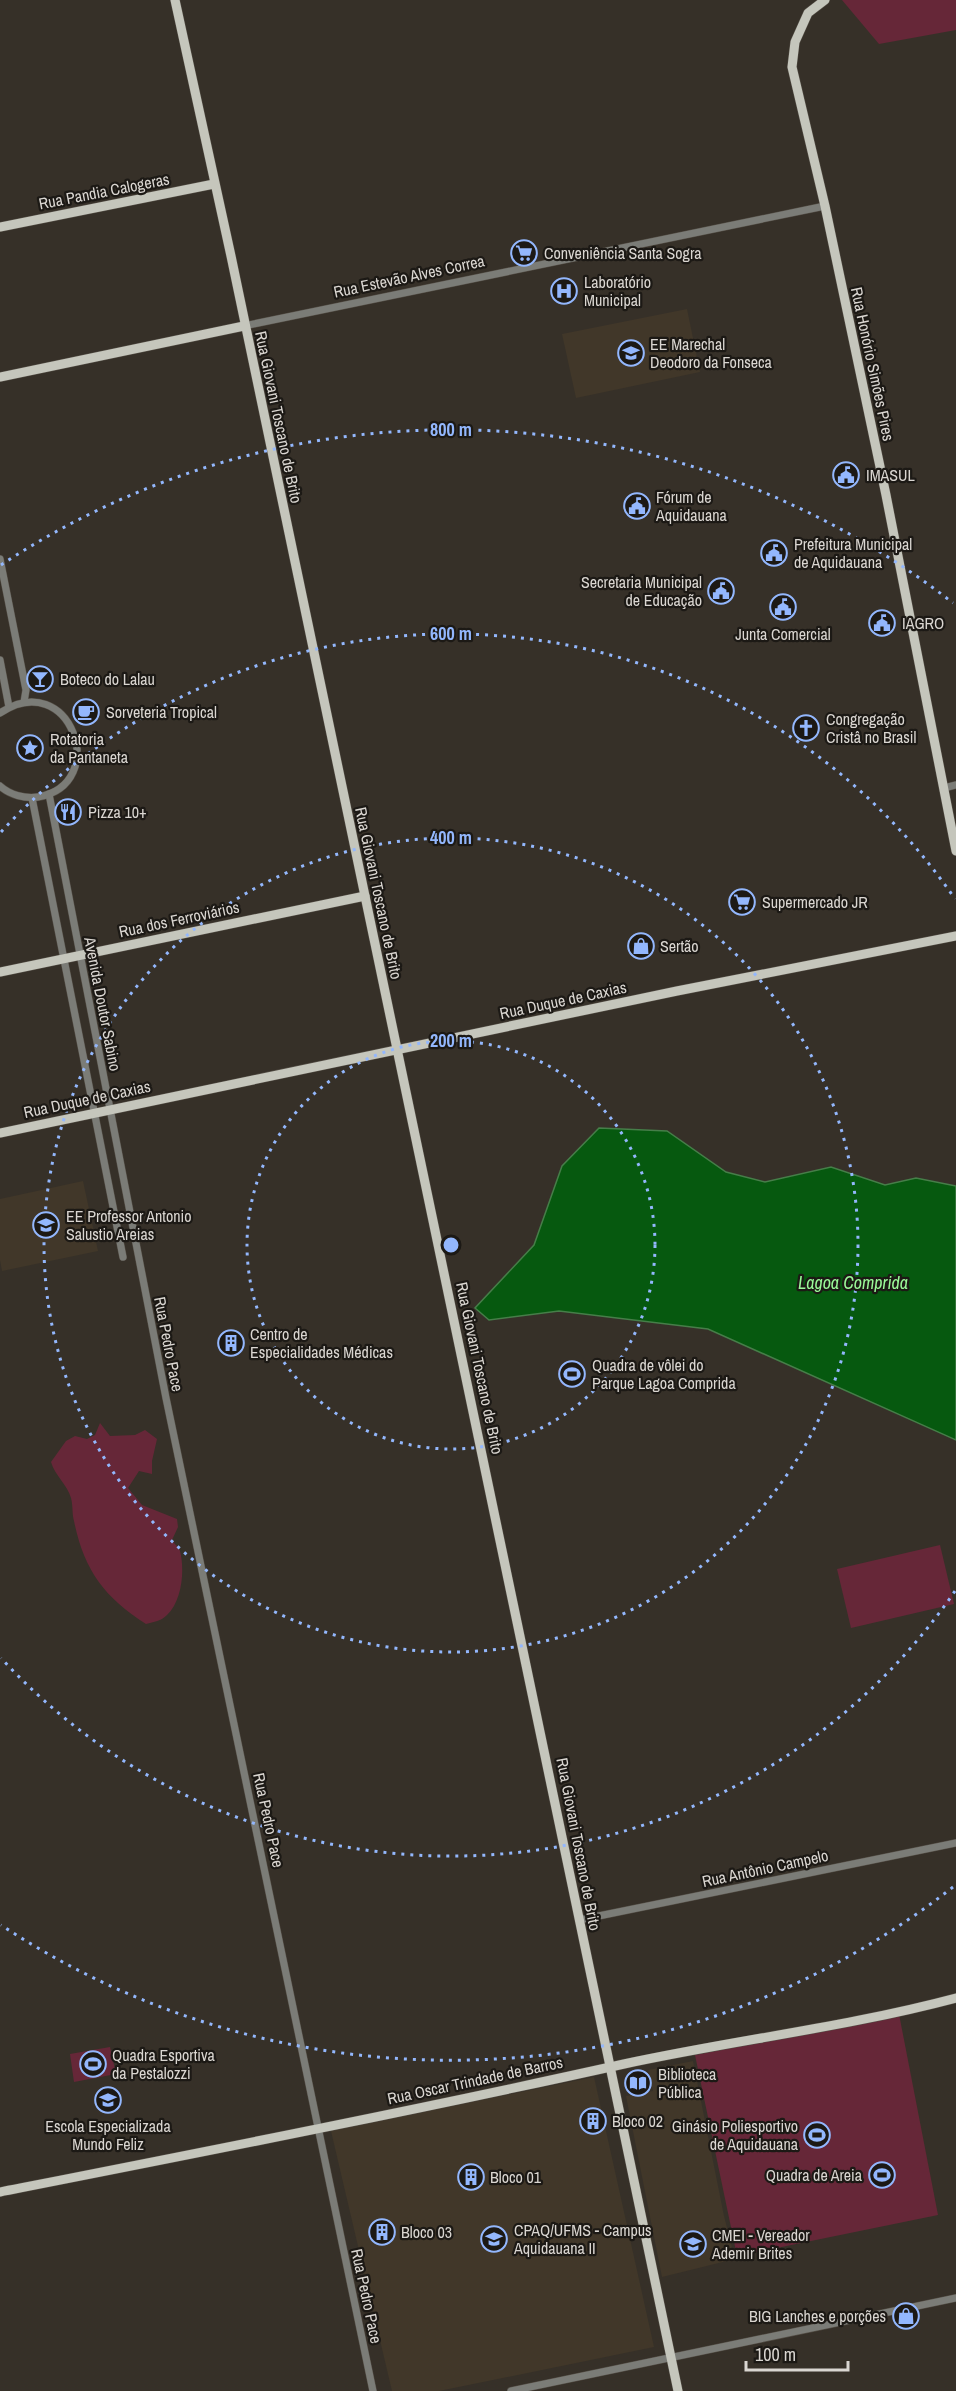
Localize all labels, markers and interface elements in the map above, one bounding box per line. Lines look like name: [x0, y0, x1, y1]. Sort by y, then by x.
street label: Rua Pandia Calogeras: [37, 168, 171, 214]
supermarket icon: Conveniência Santa Sogra: [509, 238, 539, 268]
place label: Conveniência Santa Sogra: [544, 242, 702, 264]
street label: Rua Estevão Alves Correa: [331, 249, 487, 303]
place label: Laboratório Municipal: [584, 271, 651, 311]
hospital icon: Laboratório Municipal: [549, 276, 579, 306]
street label: Rua Honório Simões Pires: [846, 285, 900, 443]
street label: Rua Giovani Toscano de Brito: [250, 329, 308, 505]
place label: EE Marechal Deodoro da Fonseca: [650, 333, 773, 373]
school or university icon: EE Marechal Deodoro da Fonseca: [616, 338, 646, 368]
text: 800 m: [430, 417, 472, 442]
public building icon: IMASUL: [831, 460, 861, 490]
place label: IMASUL: [866, 464, 916, 486]
place label: Fórum de Aquidauana: [655, 486, 727, 526]
public building icon: Fórum de Aquidauana: [622, 491, 652, 521]
place label: Prefeitura Municipal de Aquidauana: [794, 533, 912, 573]
public building icon: Prefeitura Municipal de Aquidauana: [759, 538, 789, 568]
place label: Secretaria Municipal de Educação: [581, 571, 702, 611]
public building icon: Secretaria Municipal de Educação: [706, 576, 736, 606]
public building icon: Junta Comercial: [768, 592, 798, 622]
public building icon: IAGRO: [867, 608, 897, 638]
place label: IAGRO: [902, 612, 944, 634]
text: 600 m: [430, 621, 472, 646]
place label: Junta Comercial: [735, 623, 831, 645]
bar icon: Boteco do Lalau: [25, 664, 55, 694]
place label: Boteco do Lalau: [60, 668, 155, 690]
cafe icon: Sorveteria Tropical: [71, 697, 101, 727]
place label: Sorveteria Tropical: [106, 701, 217, 723]
place label: Congregação Cristâ no Brasil: [826, 708, 917, 748]
church icon: Congregação Cristâ no Brasil: [791, 713, 821, 743]
place label: Rotatoria da Pantaneta: [50, 728, 129, 768]
place icon: Rotatoria da Pantaneta: [15, 733, 45, 763]
restaurant icon: Pizza 10+: [53, 797, 83, 827]
place label: Pizza 10+: [88, 801, 147, 823]
street label: Rua Giovani Toscano de Brito: [350, 805, 408, 981]
text: 400 m: [430, 825, 472, 850]
supermarket icon: Supermercado JR: [727, 887, 757, 917]
place label: Supermercado JR: [762, 891, 868, 913]
street label: Rua dos Ferroviários: [117, 895, 241, 943]
shop icon: Sertão: [626, 931, 656, 961]
street label: Avenida Doutor Sabino: [79, 934, 127, 1073]
place label: Sertão: [660, 935, 699, 957]
street label: Rua Duque de Caxias: [498, 976, 628, 1024]
text: 200 m: [430, 1028, 472, 1053]
street label: Rua Duque de Caxias: [22, 1075, 152, 1123]
place label: EE Professor Antonio Salustio Areias: [66, 1205, 191, 1245]
school or university icon: EE Professor Antonio Salustio Areias: [31, 1210, 61, 1240]
centre of rings: [441, 1235, 461, 1255]
water label: Lagoa Comprida: [798, 1270, 908, 1295]
street label: Rua Giovani Toscano de Brito: [451, 1280, 509, 1456]
street label: Rua Pedro Pace: [149, 1295, 189, 1393]
place label: Centro de Especialidades Médicas: [250, 1323, 393, 1363]
building icon: Centro de Especialidades Médicas: [216, 1328, 246, 1358]
place label: Quadra de vôlei do Parque Lagoa Comprida: [592, 1354, 736, 1394]
sports icon: Quadra de vôlei do Parque Lagoa Comprida: [557, 1359, 587, 1389]
street label: Rua Giovani Toscano de Brito: [551, 1756, 607, 1932]
street label: Rua Pedro Pace: [248, 1771, 290, 1869]
street label: Rua Antônio Campelo: [700, 1844, 830, 1892]
place label: Quadra Esportiva da Pestalozzi: [112, 2044, 216, 2084]
sports icon: Quadra Esportiva da Pestalozzi: [78, 2049, 108, 2079]
street label: Rua Oscar Trindade de Barros: [385, 2051, 565, 2109]
place label: Biblioteca Pública: [658, 2063, 717, 2103]
library icon: Biblioteca Pública: [623, 2068, 653, 2098]
school or university icon: Escola Especializada Mundo Feliz: [93, 2085, 123, 2115]
building icon: Bloco 02: [578, 2106, 608, 2136]
place label: Bloco 02: [612, 2110, 663, 2132]
place label: Escola Especializada Mundo Feliz: [45, 2115, 171, 2155]
place label: Ginásio Poliesportivo de Aquidauana: [672, 2115, 799, 2155]
sports icon: Ginásio Poliesportivo de Aquidauana: [802, 2120, 832, 2150]
sports icon: Quadra de Areia: [867, 2160, 897, 2190]
building icon: Bloco 01: [456, 2162, 486, 2192]
place label: Quadra de Areia: [766, 2164, 863, 2186]
place label: Bloco 01: [490, 2166, 542, 2188]
building icon: Bloco 03: [367, 2217, 397, 2247]
place label: CPAQ/UFMS - Campus Aquidauana II: [513, 2219, 652, 2259]
place label: Bloco 03: [401, 2221, 452, 2243]
school or university icon: CPAQ/UFMS - Campus Aquidauana II: [479, 2224, 509, 2254]
place label: CMEI - Vereador Ademir Brites: [711, 2224, 810, 2264]
school or university icon: CMEI - Vereador Ademir Brites: [678, 2229, 708, 2259]
street label: Rua Pedro Pace: [346, 2247, 388, 2345]
shop icon: BIG Lanches e porções: [891, 2301, 921, 2331]
place label: BIG Lanches e porções: [749, 2305, 886, 2327]
scale bar: [746, 2334, 848, 2372]
text: 100 m: [755, 2342, 796, 2367]

